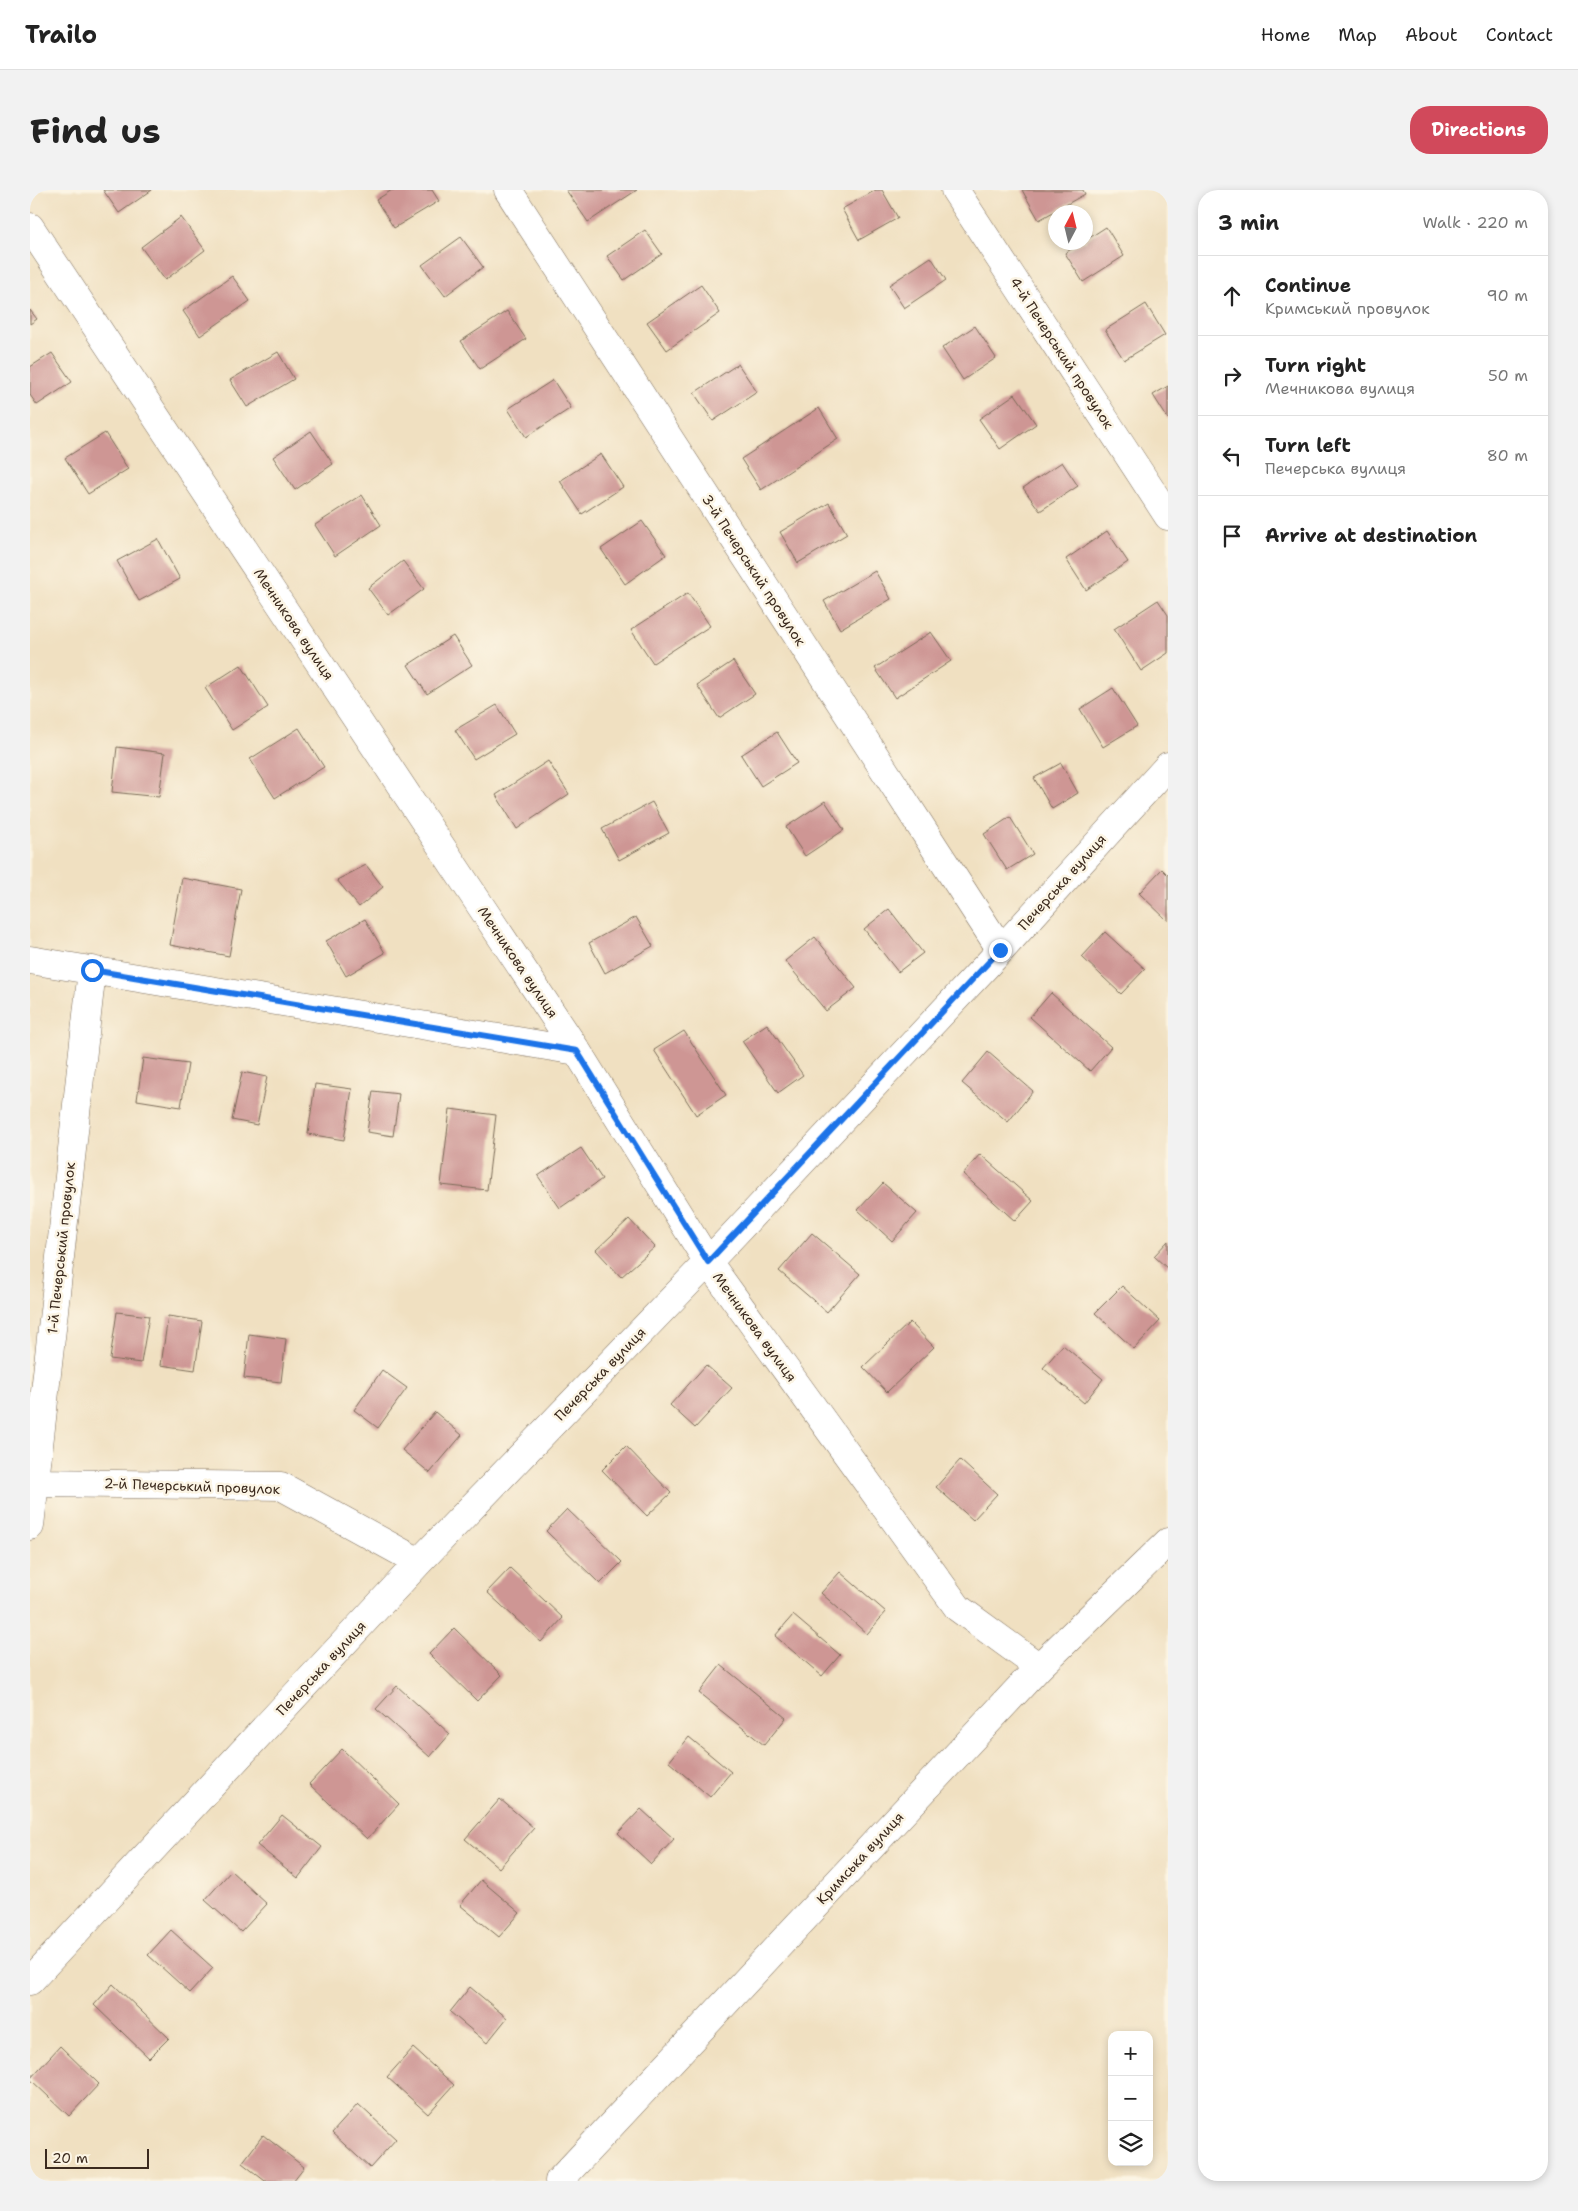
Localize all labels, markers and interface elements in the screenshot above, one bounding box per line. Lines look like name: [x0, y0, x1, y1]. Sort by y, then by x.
text: Trailo: [25, 19, 97, 51]
text: Home: [1261, 23, 1310, 47]
text: Map: [1338, 23, 1377, 47]
text: About: [1405, 23, 1458, 47]
text: Contact: [1486, 23, 1553, 47]
button: Directions: [1410, 106, 1548, 154]
text: Find us: [30, 107, 161, 154]
north arrow: [1048, 205, 1093, 250]
text: 3 min: [1218, 209, 1279, 237]
text: Walk · 220 m: [1422, 212, 1528, 233]
text: Continue: [1265, 273, 1351, 298]
street label: 4-й Печерський провулок: [1006, 274, 1118, 433]
icon: ahead: [1218, 282, 1246, 310]
text: 90 m: [1487, 285, 1528, 306]
text: Кримський провулок: [1265, 298, 1430, 319]
text: Turn right: [1265, 353, 1366, 378]
icon: right: [1218, 362, 1246, 390]
text: 50 m: [1488, 365, 1528, 386]
text: Мечникова вулиця: [1265, 378, 1415, 399]
text: Turn left: [1265, 433, 1351, 458]
icon: left: [1218, 442, 1246, 470]
text: 80 m: [1487, 445, 1528, 466]
text: Печерська вулиця: [1265, 458, 1406, 479]
street label: 3-й Печерський провулок: [698, 491, 810, 650]
icon: arrive: [1218, 522, 1246, 550]
text: Arrive at destination: [1265, 523, 1477, 548]
street label: Мечникова вулиця: [250, 565, 338, 683]
street label: Печерська вулиця: [1014, 830, 1110, 934]
street label: Мечникова вулиця: [474, 903, 562, 1021]
route end: [989, 939, 1012, 962]
route start: [81, 959, 104, 982]
street label: 1-й Печерський провулок: [43, 1161, 79, 1335]
street label: Мечникова вулиця: [709, 1269, 801, 1385]
street label: Печерська вулиця: [551, 1323, 649, 1425]
street label: 2-й Печерський провулок: [104, 1474, 281, 1498]
street label: Печерська вулиця: [272, 1617, 370, 1719]
street label: Кримська вулиця: [813, 1808, 907, 1908]
map controls: [1108, 2031, 1153, 2166]
button: +: [1108, 2031, 1153, 2076]
button: −: [1108, 2076, 1153, 2121]
button: layers: [1108, 2121, 1153, 2166]
scale bar: [45, 2146, 149, 2169]
text: 20 m: [52, 2149, 88, 2167]

